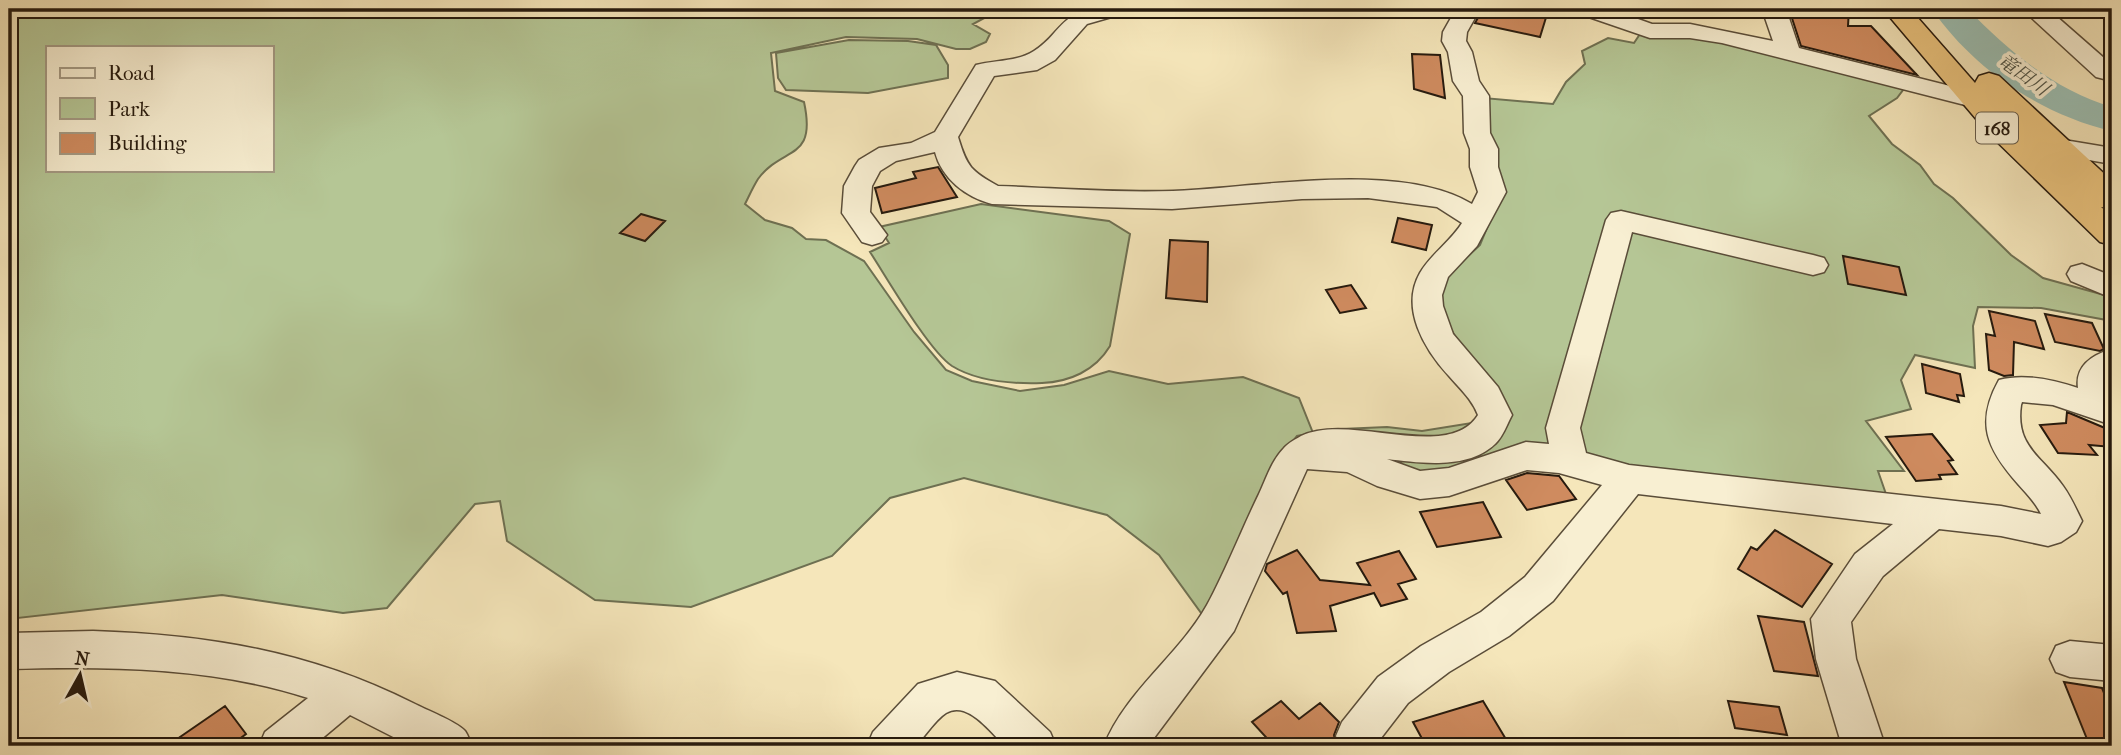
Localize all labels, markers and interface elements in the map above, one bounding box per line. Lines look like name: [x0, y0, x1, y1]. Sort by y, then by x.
legend: [46, 46, 273, 172]
water label: 竜田川: [1994, 49, 2055, 102]
text: Road: [108, 61, 155, 85]
text: Park: [108, 97, 150, 121]
road number: 168: [1976, 112, 2018, 144]
text: Building: [108, 131, 187, 155]
north arrow: [46, 640, 116, 710]
text: N: [74, 647, 91, 671]

